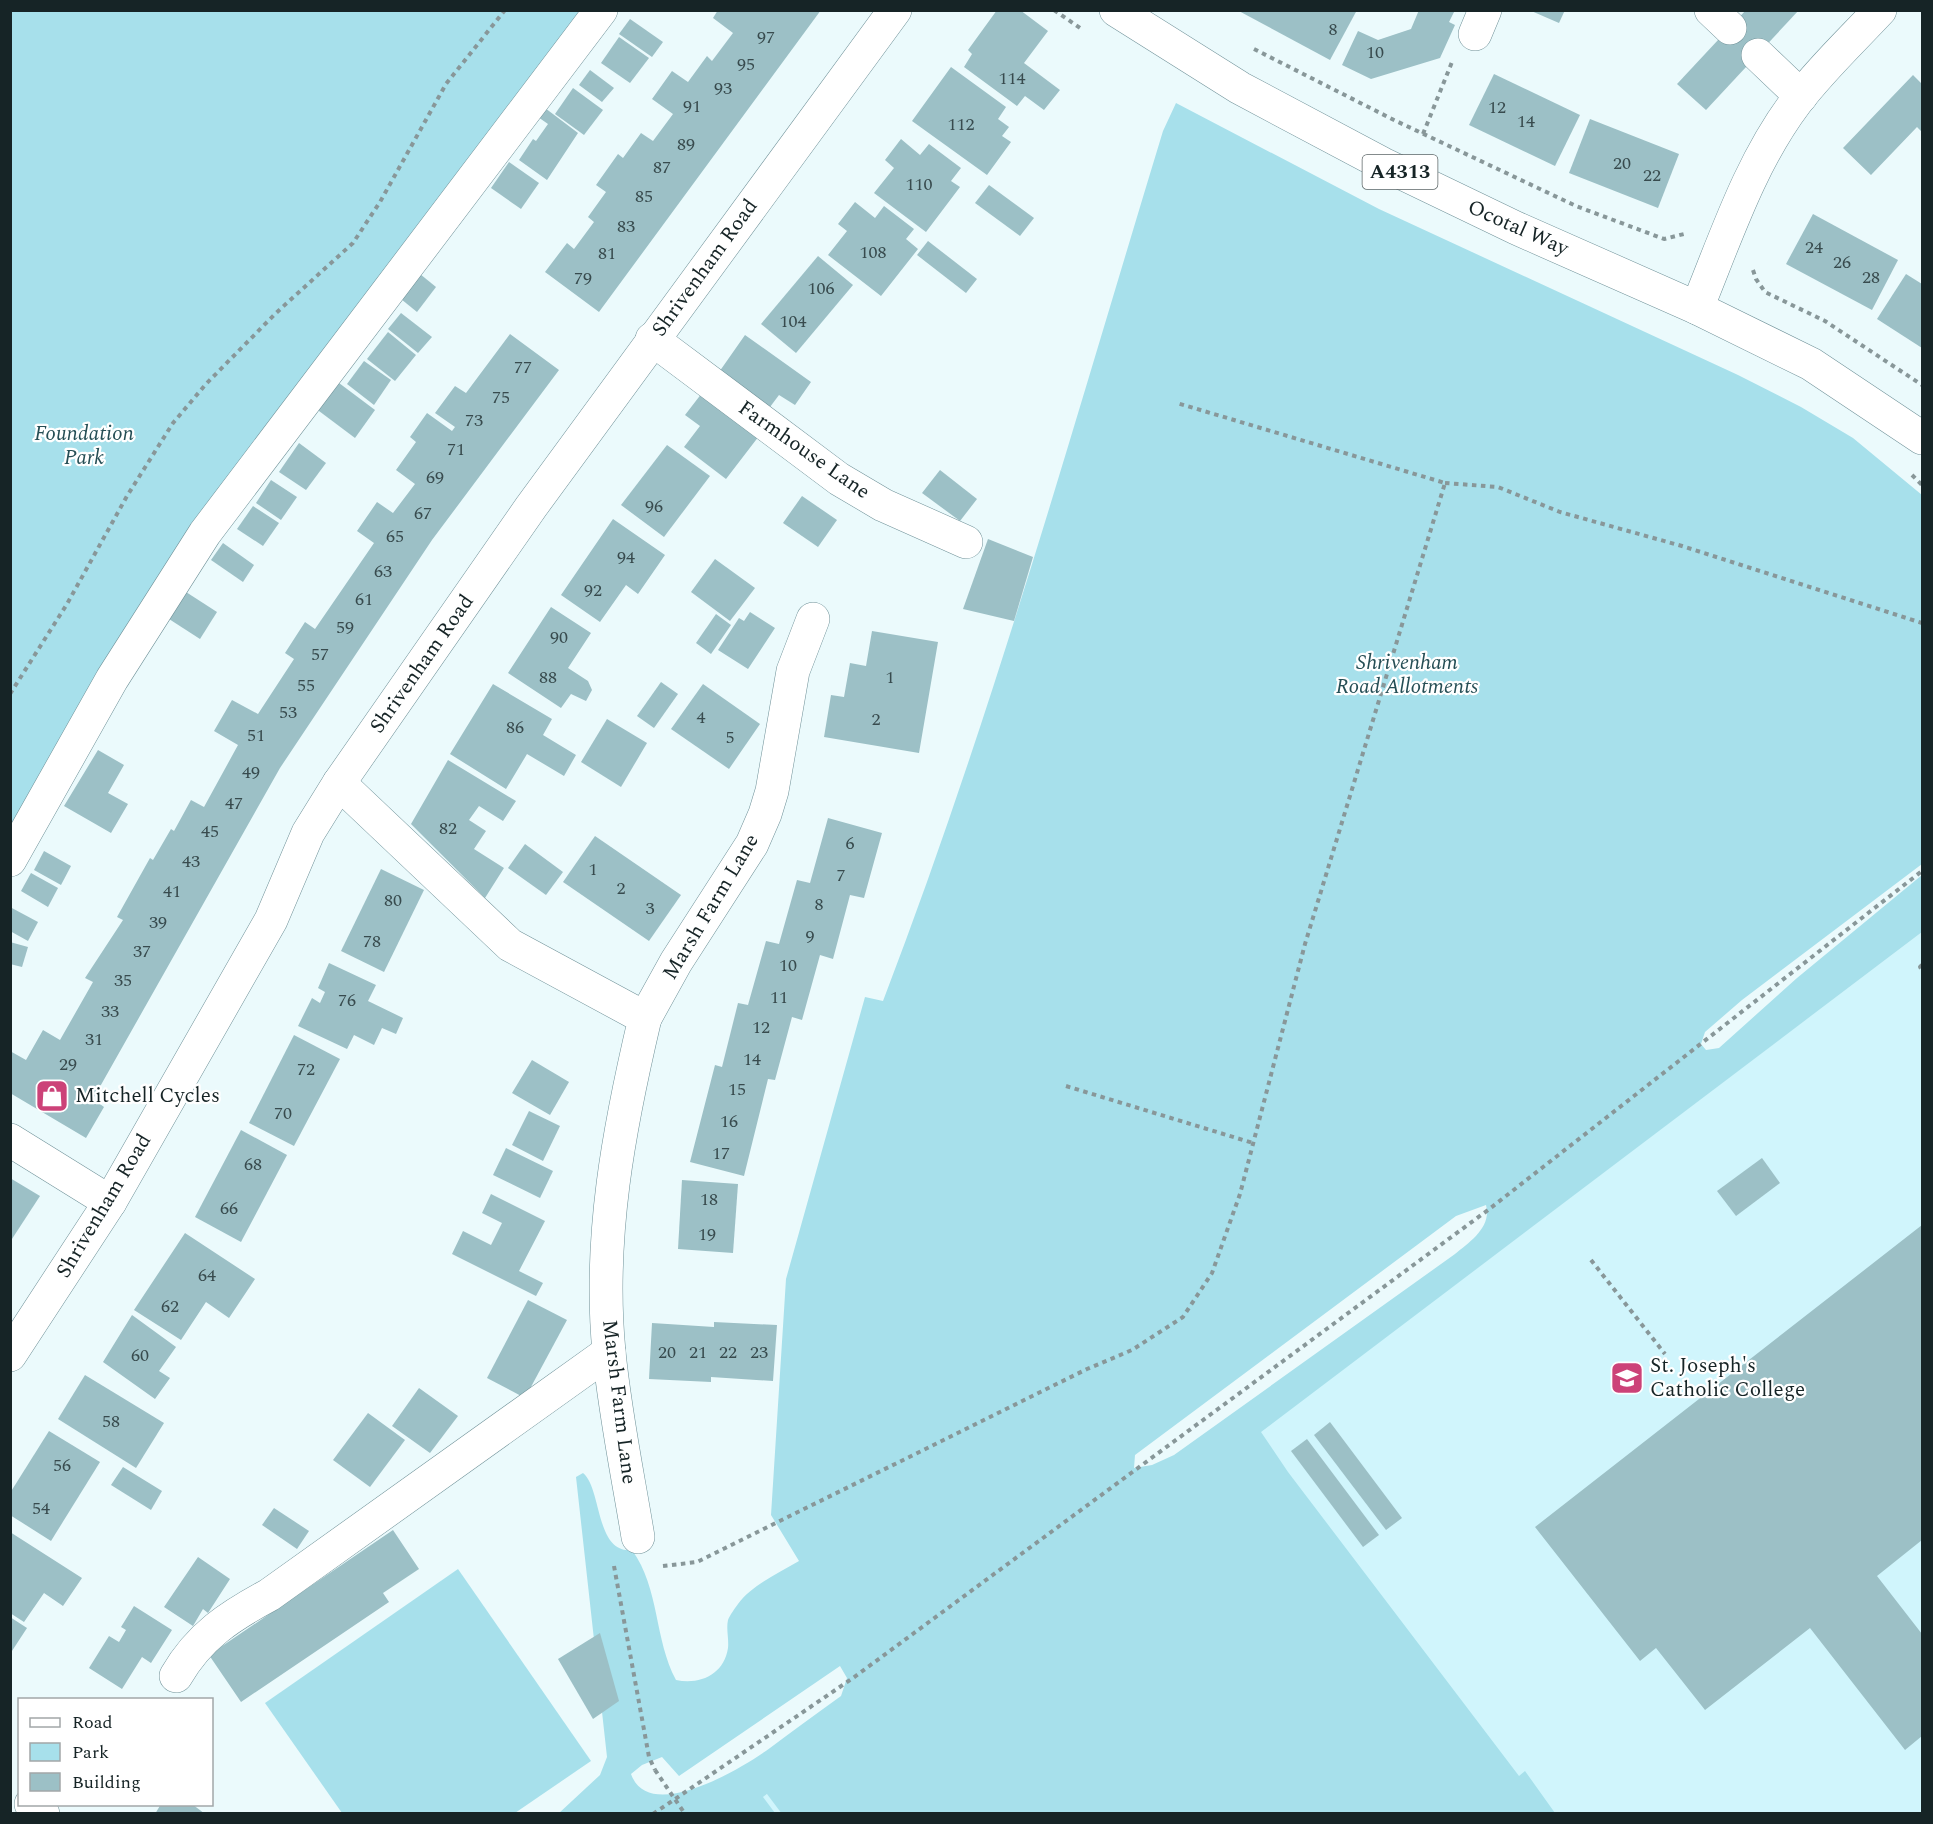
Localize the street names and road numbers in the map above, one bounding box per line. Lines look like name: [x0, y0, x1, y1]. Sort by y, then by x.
road number: A4313: [1362, 155, 1438, 189]
street label: Ocotal Way: [1462, 191, 1575, 265]
street label: Shrivenham Road: [644, 192, 766, 344]
street label: Farmhouse Lane: [731, 392, 877, 508]
street label: Shrivenham Road: [362, 588, 482, 740]
street label: Marsh Farm Lane: [655, 828, 767, 986]
street label: Shrivenham Road: [48, 1128, 160, 1284]
street label: Marsh Farm Lane: [593, 1318, 645, 1486]

